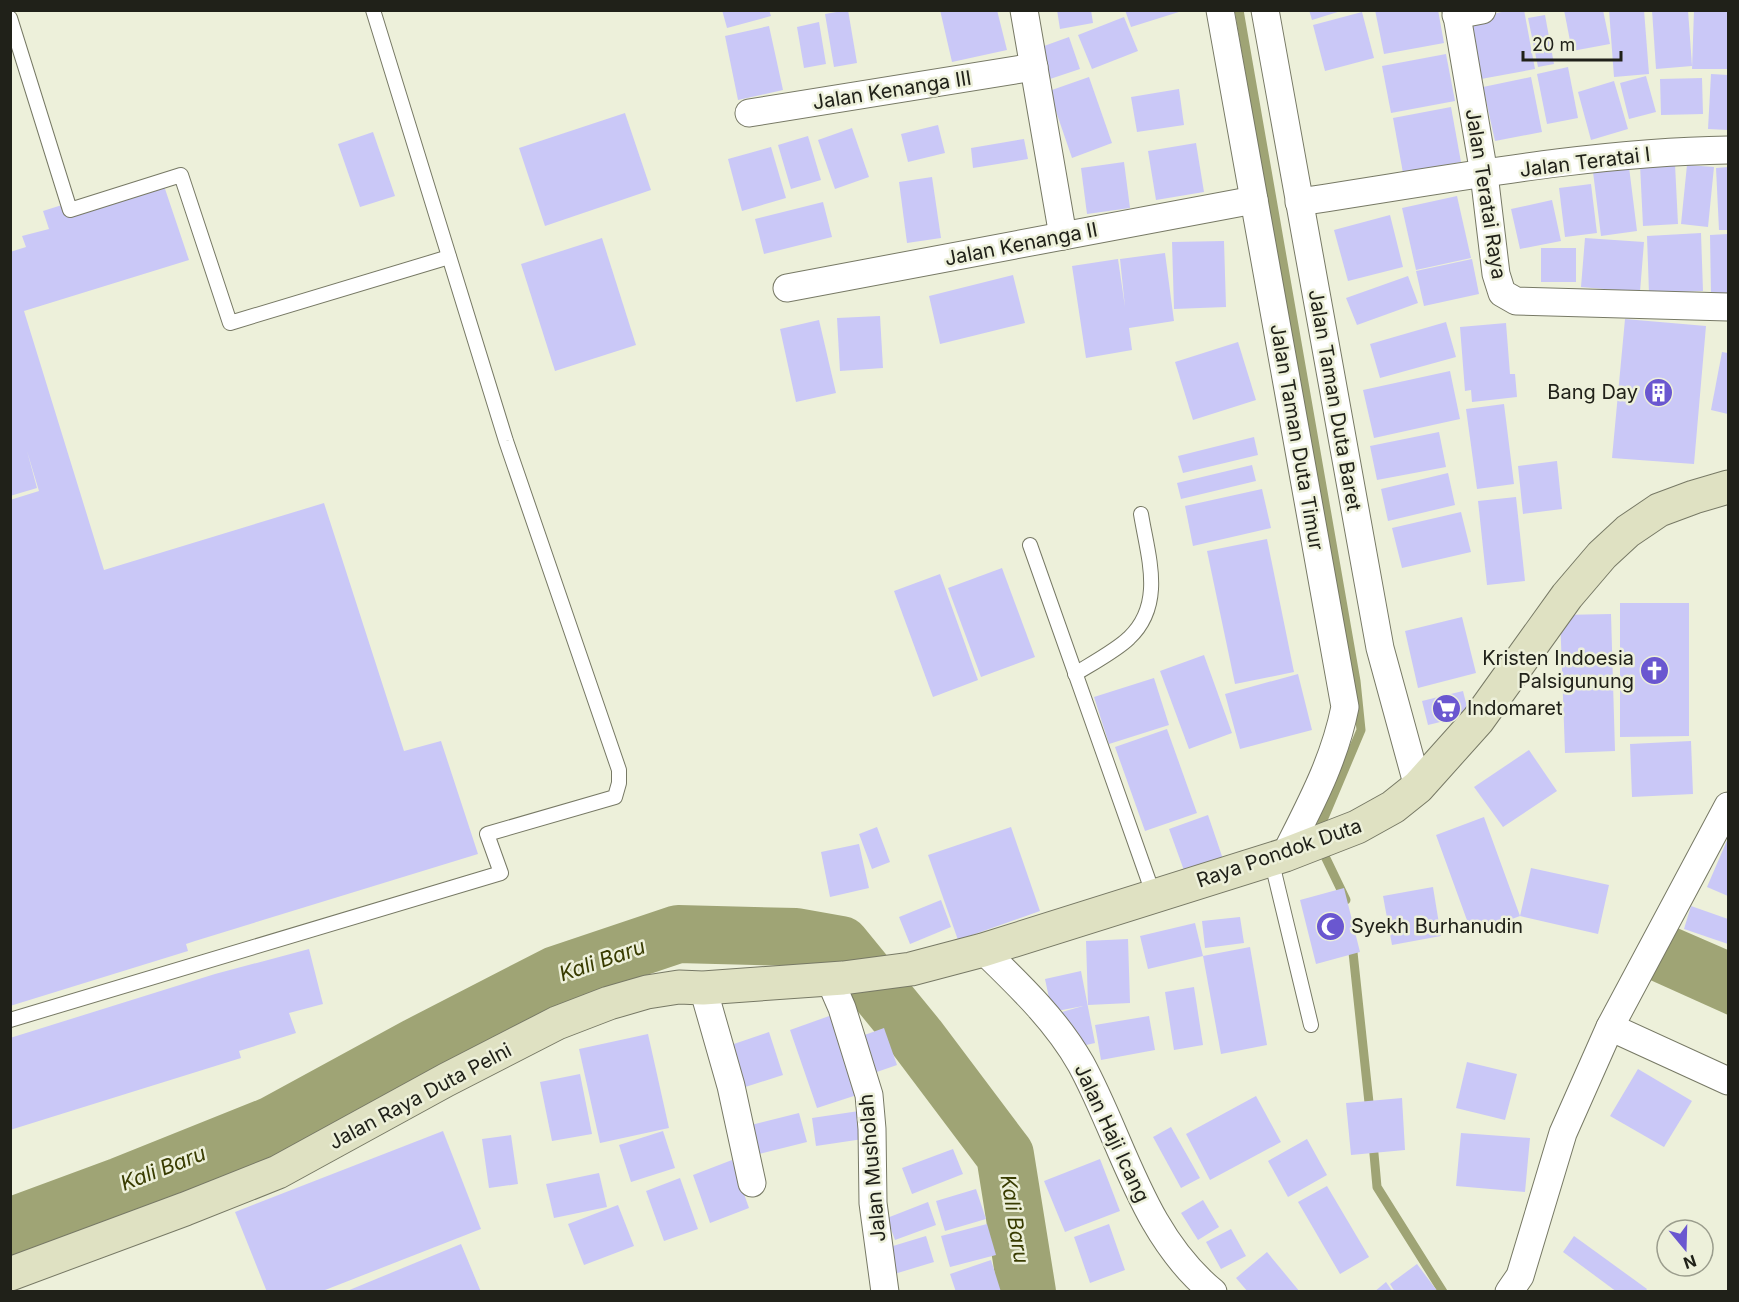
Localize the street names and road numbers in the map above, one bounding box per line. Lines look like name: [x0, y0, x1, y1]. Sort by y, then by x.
street label: Jalan Kenanga III: [811, 66, 973, 114]
street label: Jalan Teratai Raya: [1461, 107, 1511, 281]
street label: Jalan Teratai I: [1518, 142, 1652, 182]
street label: Jalan Kenanga II: [943, 217, 1099, 271]
street label: Jalan Taman Duta Baret: [1304, 287, 1366, 513]
street label: Jalan Taman Duta Timur: [1265, 322, 1329, 553]
street label: Raya Pondok Duta: [1193, 813, 1365, 893]
street label: Jalan Raya Duta Pelni: [325, 1038, 515, 1154]
street label: Jalan Haji Icang: [1069, 1060, 1155, 1206]
street label: Jalan Musholah: [854, 1093, 890, 1243]

